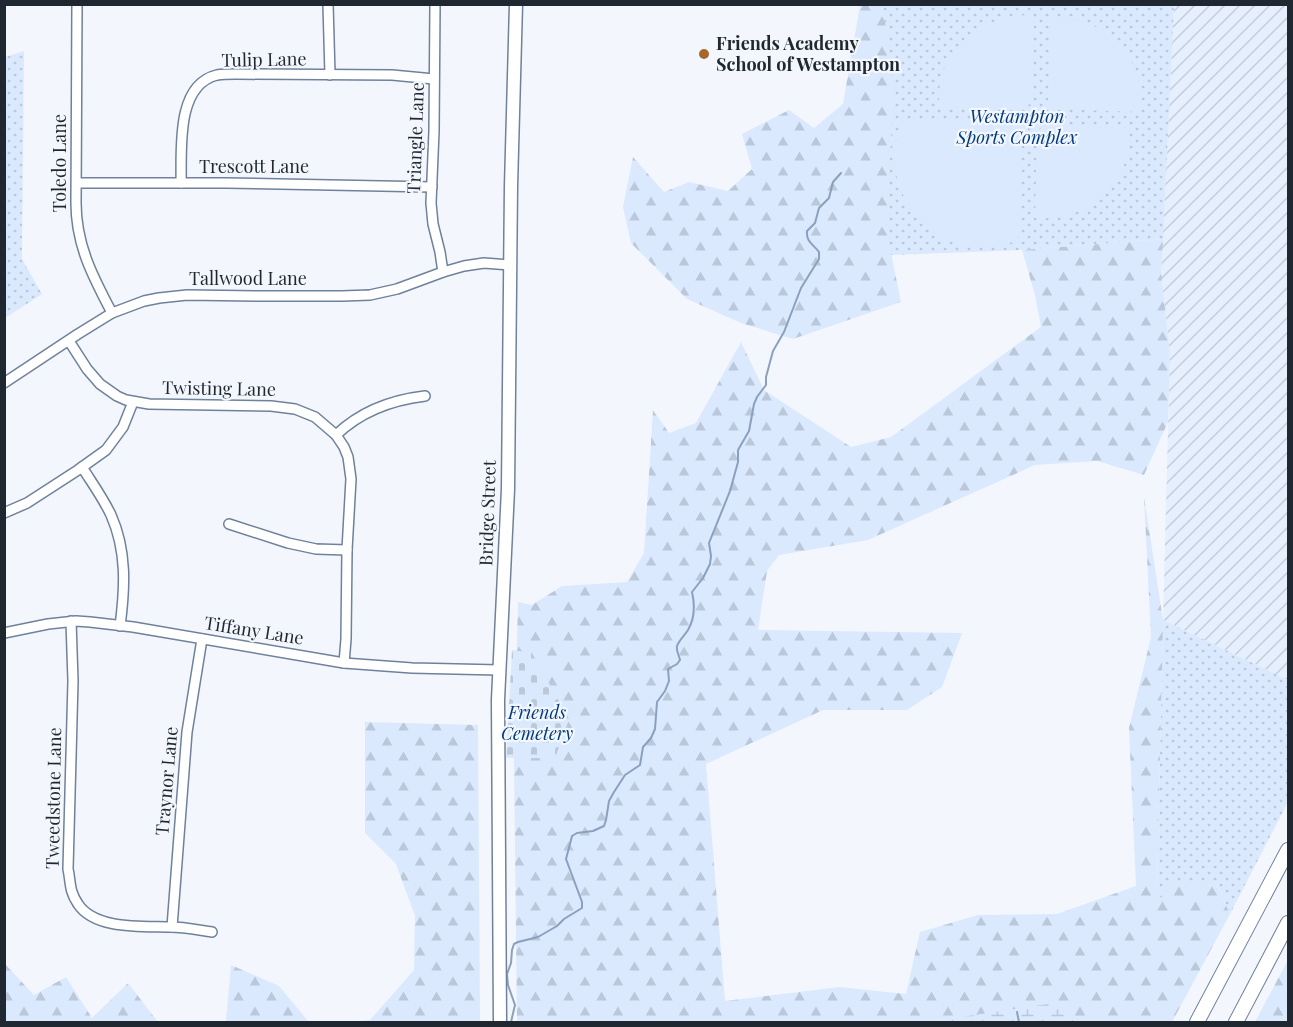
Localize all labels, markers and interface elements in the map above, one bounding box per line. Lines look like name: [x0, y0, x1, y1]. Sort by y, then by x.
place label: Friends Academy School of Westampton: [716, 31, 900, 76]
street label: Tulip Lane: [221, 46, 307, 72]
marker: Friends Academy School of Westampton: [697, 47, 711, 61]
street label: Triangle Lane: [401, 82, 429, 194]
park label: Westampton Sports Complex: [955, 104, 1078, 149]
street label: Toledo Lane: [47, 114, 71, 212]
street label: Trescott Lane: [199, 154, 309, 178]
street label: Tallwood Lane: [189, 266, 307, 290]
street label: Twisting Lane: [162, 375, 276, 401]
street label: Bridge Street: [473, 459, 501, 566]
street label: Tiffany Lane: [203, 610, 306, 650]
park label: Friends Cemetery: [501, 700, 573, 745]
street label: Traynor Lane: [149, 725, 183, 836]
street label: Tweedstone Lane: [40, 727, 66, 869]

